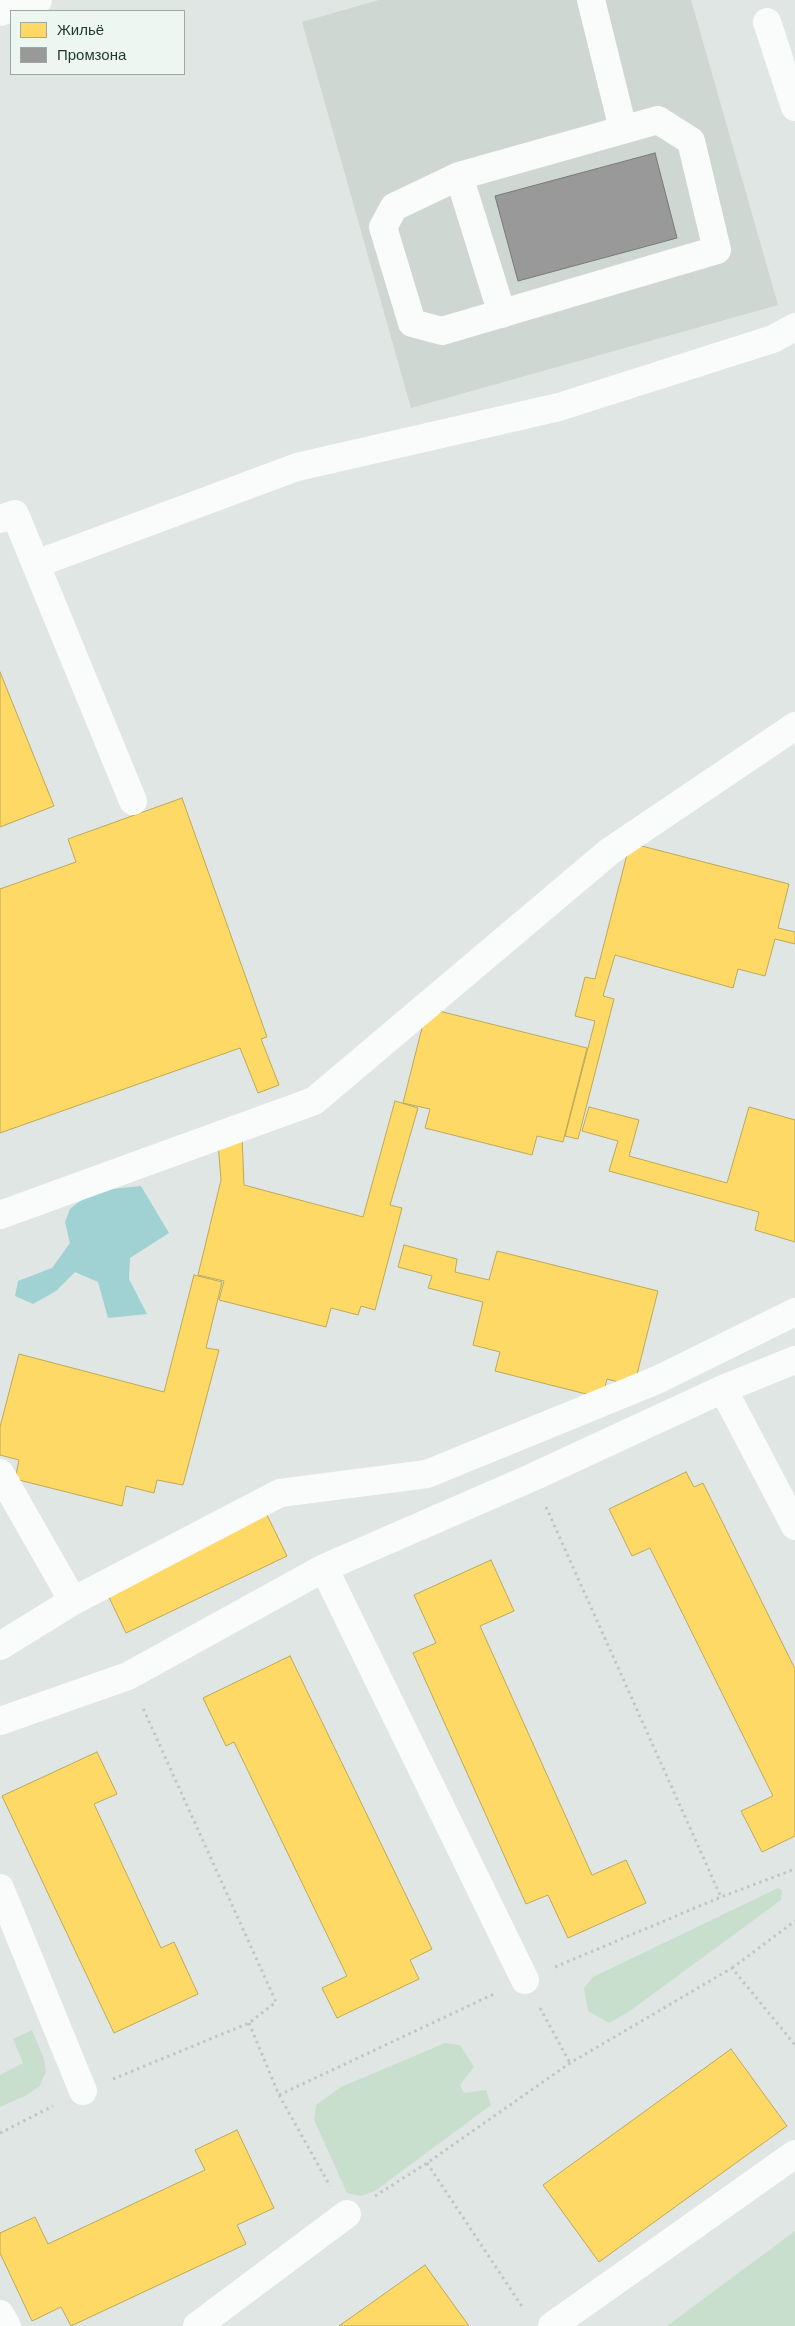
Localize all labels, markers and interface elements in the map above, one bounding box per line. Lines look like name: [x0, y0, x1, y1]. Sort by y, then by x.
legend: [10, 10, 185, 75]
text: Жильё: [57, 21, 104, 39]
text: Промзона: [57, 46, 126, 64]

